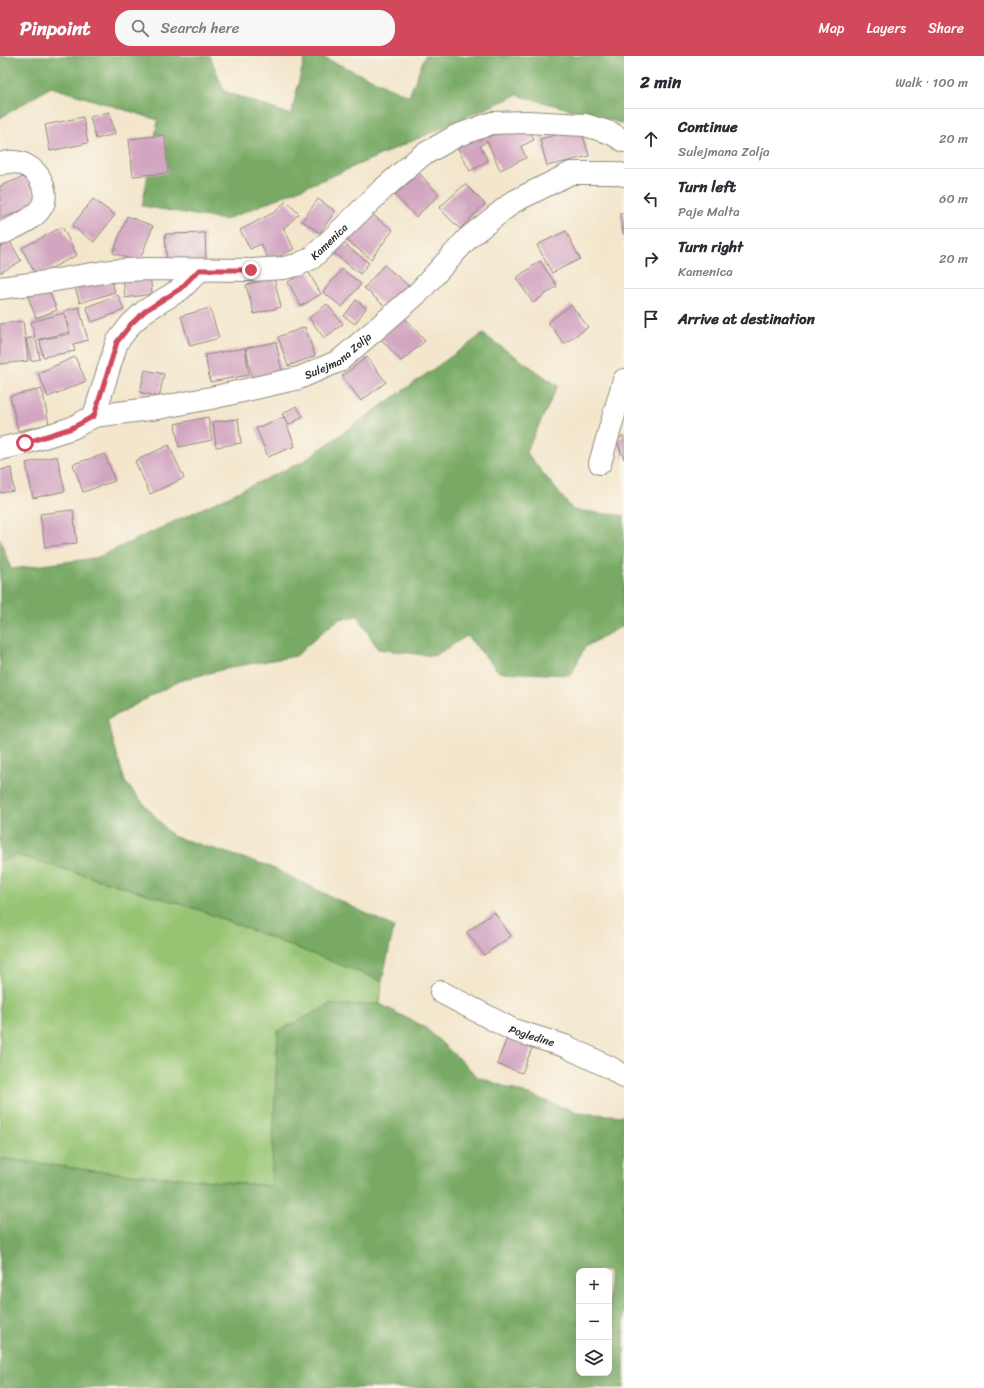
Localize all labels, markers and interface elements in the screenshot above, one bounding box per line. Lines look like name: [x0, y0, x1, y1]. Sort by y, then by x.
search box: [115, 10, 395, 46]
text: Pinpoint: [20, 12, 91, 45]
text: Search here: [161, 15, 240, 41]
text: Map: [819, 16, 844, 41]
text: Layers: [866, 16, 906, 41]
text: Share: [928, 16, 964, 41]
icon: search: [129, 17, 151, 39]
text: 2 min: [640, 67, 681, 97]
text: Walk · 100 m: [895, 71, 968, 94]
text: Continue: [678, 114, 738, 140]
text: 20 m: [939, 127, 968, 150]
icon: ahead: [640, 128, 662, 150]
text: Sulejmana Zolja: [678, 140, 770, 163]
text: Turn left: [678, 174, 736, 200]
text: 60 m: [939, 187, 968, 210]
icon: left: [640, 188, 662, 210]
text: Paje Malta: [678, 200, 740, 223]
street label: Kamenica: [306, 219, 353, 265]
text: Turn right: [678, 234, 743, 260]
text: 20 m: [939, 247, 968, 270]
icon: right: [640, 248, 662, 270]
text: Kamenica: [678, 260, 733, 283]
route end: [242, 261, 260, 279]
text: Arrive at destination: [678, 306, 815, 332]
icon: arrive: [640, 308, 662, 330]
street label: Sulejmana Zolja: [301, 327, 377, 385]
route start: [16, 434, 34, 452]
street label: Pogledine: [505, 1020, 557, 1052]
map controls: [576, 1268, 612, 1376]
button: +: [576, 1268, 612, 1304]
button: −: [576, 1304, 612, 1340]
button: layers: [576, 1340, 612, 1376]

